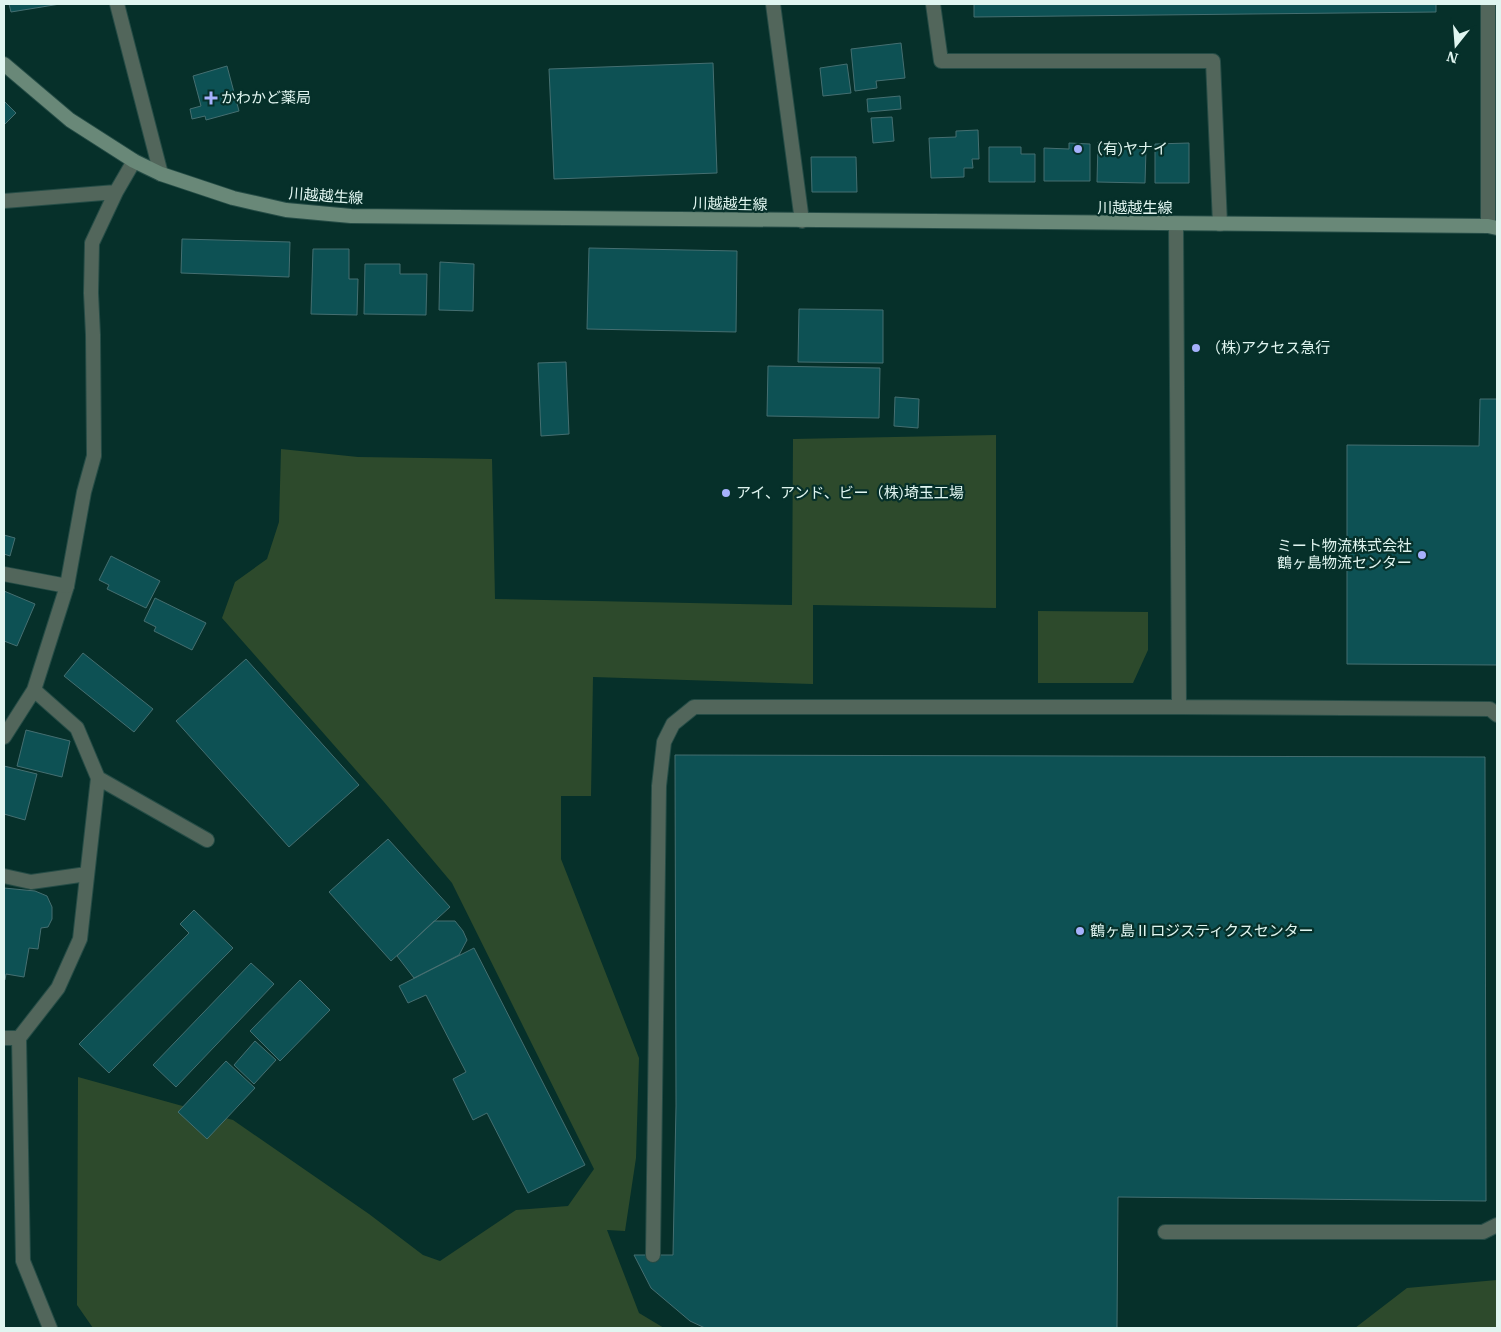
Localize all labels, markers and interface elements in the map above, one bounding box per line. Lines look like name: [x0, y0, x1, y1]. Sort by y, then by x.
north arrow: [1431, 20, 1481, 70]
text: N: [1444, 47, 1460, 68]
place label: かわかど薬局: [221, 88, 311, 107]
marker: かわかど薬局: [205, 92, 217, 104]
place label: （有)ヤナイ: [1088, 139, 1168, 158]
marker: （有)ヤナイ: [1072, 143, 1084, 155]
street label: 川越越生線: [288, 183, 364, 208]
street label: 川越越生線: [692, 193, 768, 214]
street label: 川越越生線: [1097, 198, 1173, 217]
place label: （株)アクセス急行: [1206, 338, 1330, 357]
marker: （株)アクセス急行: [1190, 342, 1202, 354]
place label: アイ、アンド、ビー（株)埼玉工場: [736, 483, 964, 502]
marker: アイ、アンド、ビー（株)埼玉工場: [720, 487, 732, 499]
place label: ミート物流株式会社 鶴ヶ島物流センター: [1277, 536, 1412, 572]
marker: ミート物流株式会社 鶴ヶ島物流センター: [1416, 549, 1428, 561]
place label: 鶴ヶ島Ⅱロジスティクスセンター: [1090, 921, 1314, 940]
marker: 鶴ヶ島Ⅱロジスティクスセンター: [1074, 925, 1086, 937]

